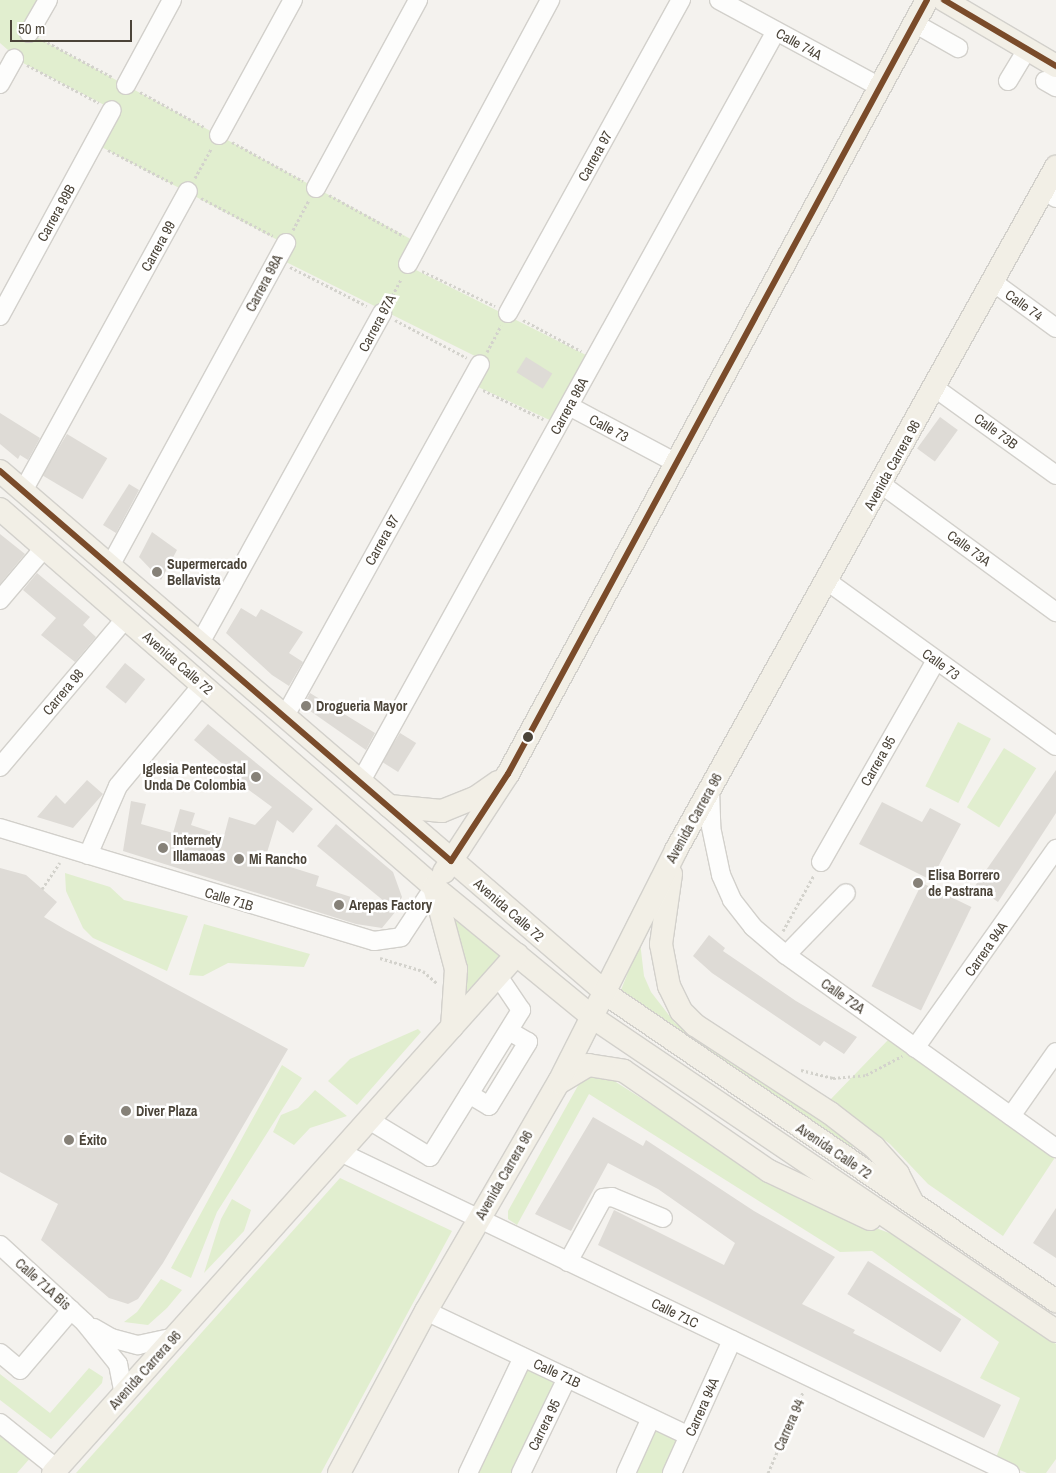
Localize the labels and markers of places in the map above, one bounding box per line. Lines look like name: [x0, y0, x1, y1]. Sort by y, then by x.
place label: Supermercado Bellavista: [167, 556, 247, 588]
marker: Supermercado Bellavista: [151, 566, 163, 578]
place label: Drogueria Mayor: [316, 698, 407, 714]
marker: Drogueria Mayor: [300, 700, 312, 712]
unlabelled marker: [523, 732, 533, 742]
place label: Iglesia Pentecostal Unda De Colombia: [143, 761, 246, 794]
marker: Iglesia Pentecostal Unda De Colombia: [250, 771, 262, 783]
place label: Internety Illamaoas: [173, 832, 225, 864]
marker: Internety Illamaoas: [157, 842, 169, 854]
place label: Mi Rancho: [249, 851, 307, 867]
marker: Mi Rancho: [233, 853, 245, 865]
place label: Elisa Borrero de Pastrana: [928, 867, 1000, 900]
marker: Elisa Borrero de Pastrana: [912, 877, 924, 889]
place label: Arepas Factory: [349, 897, 432, 913]
marker: Arepas Factory: [333, 899, 345, 911]
place label: Diver Plaza: [136, 1103, 197, 1119]
marker: Diver Plaza: [120, 1105, 132, 1117]
place label: Éxito: [79, 1132, 107, 1148]
marker: Éxito: [63, 1134, 75, 1146]

